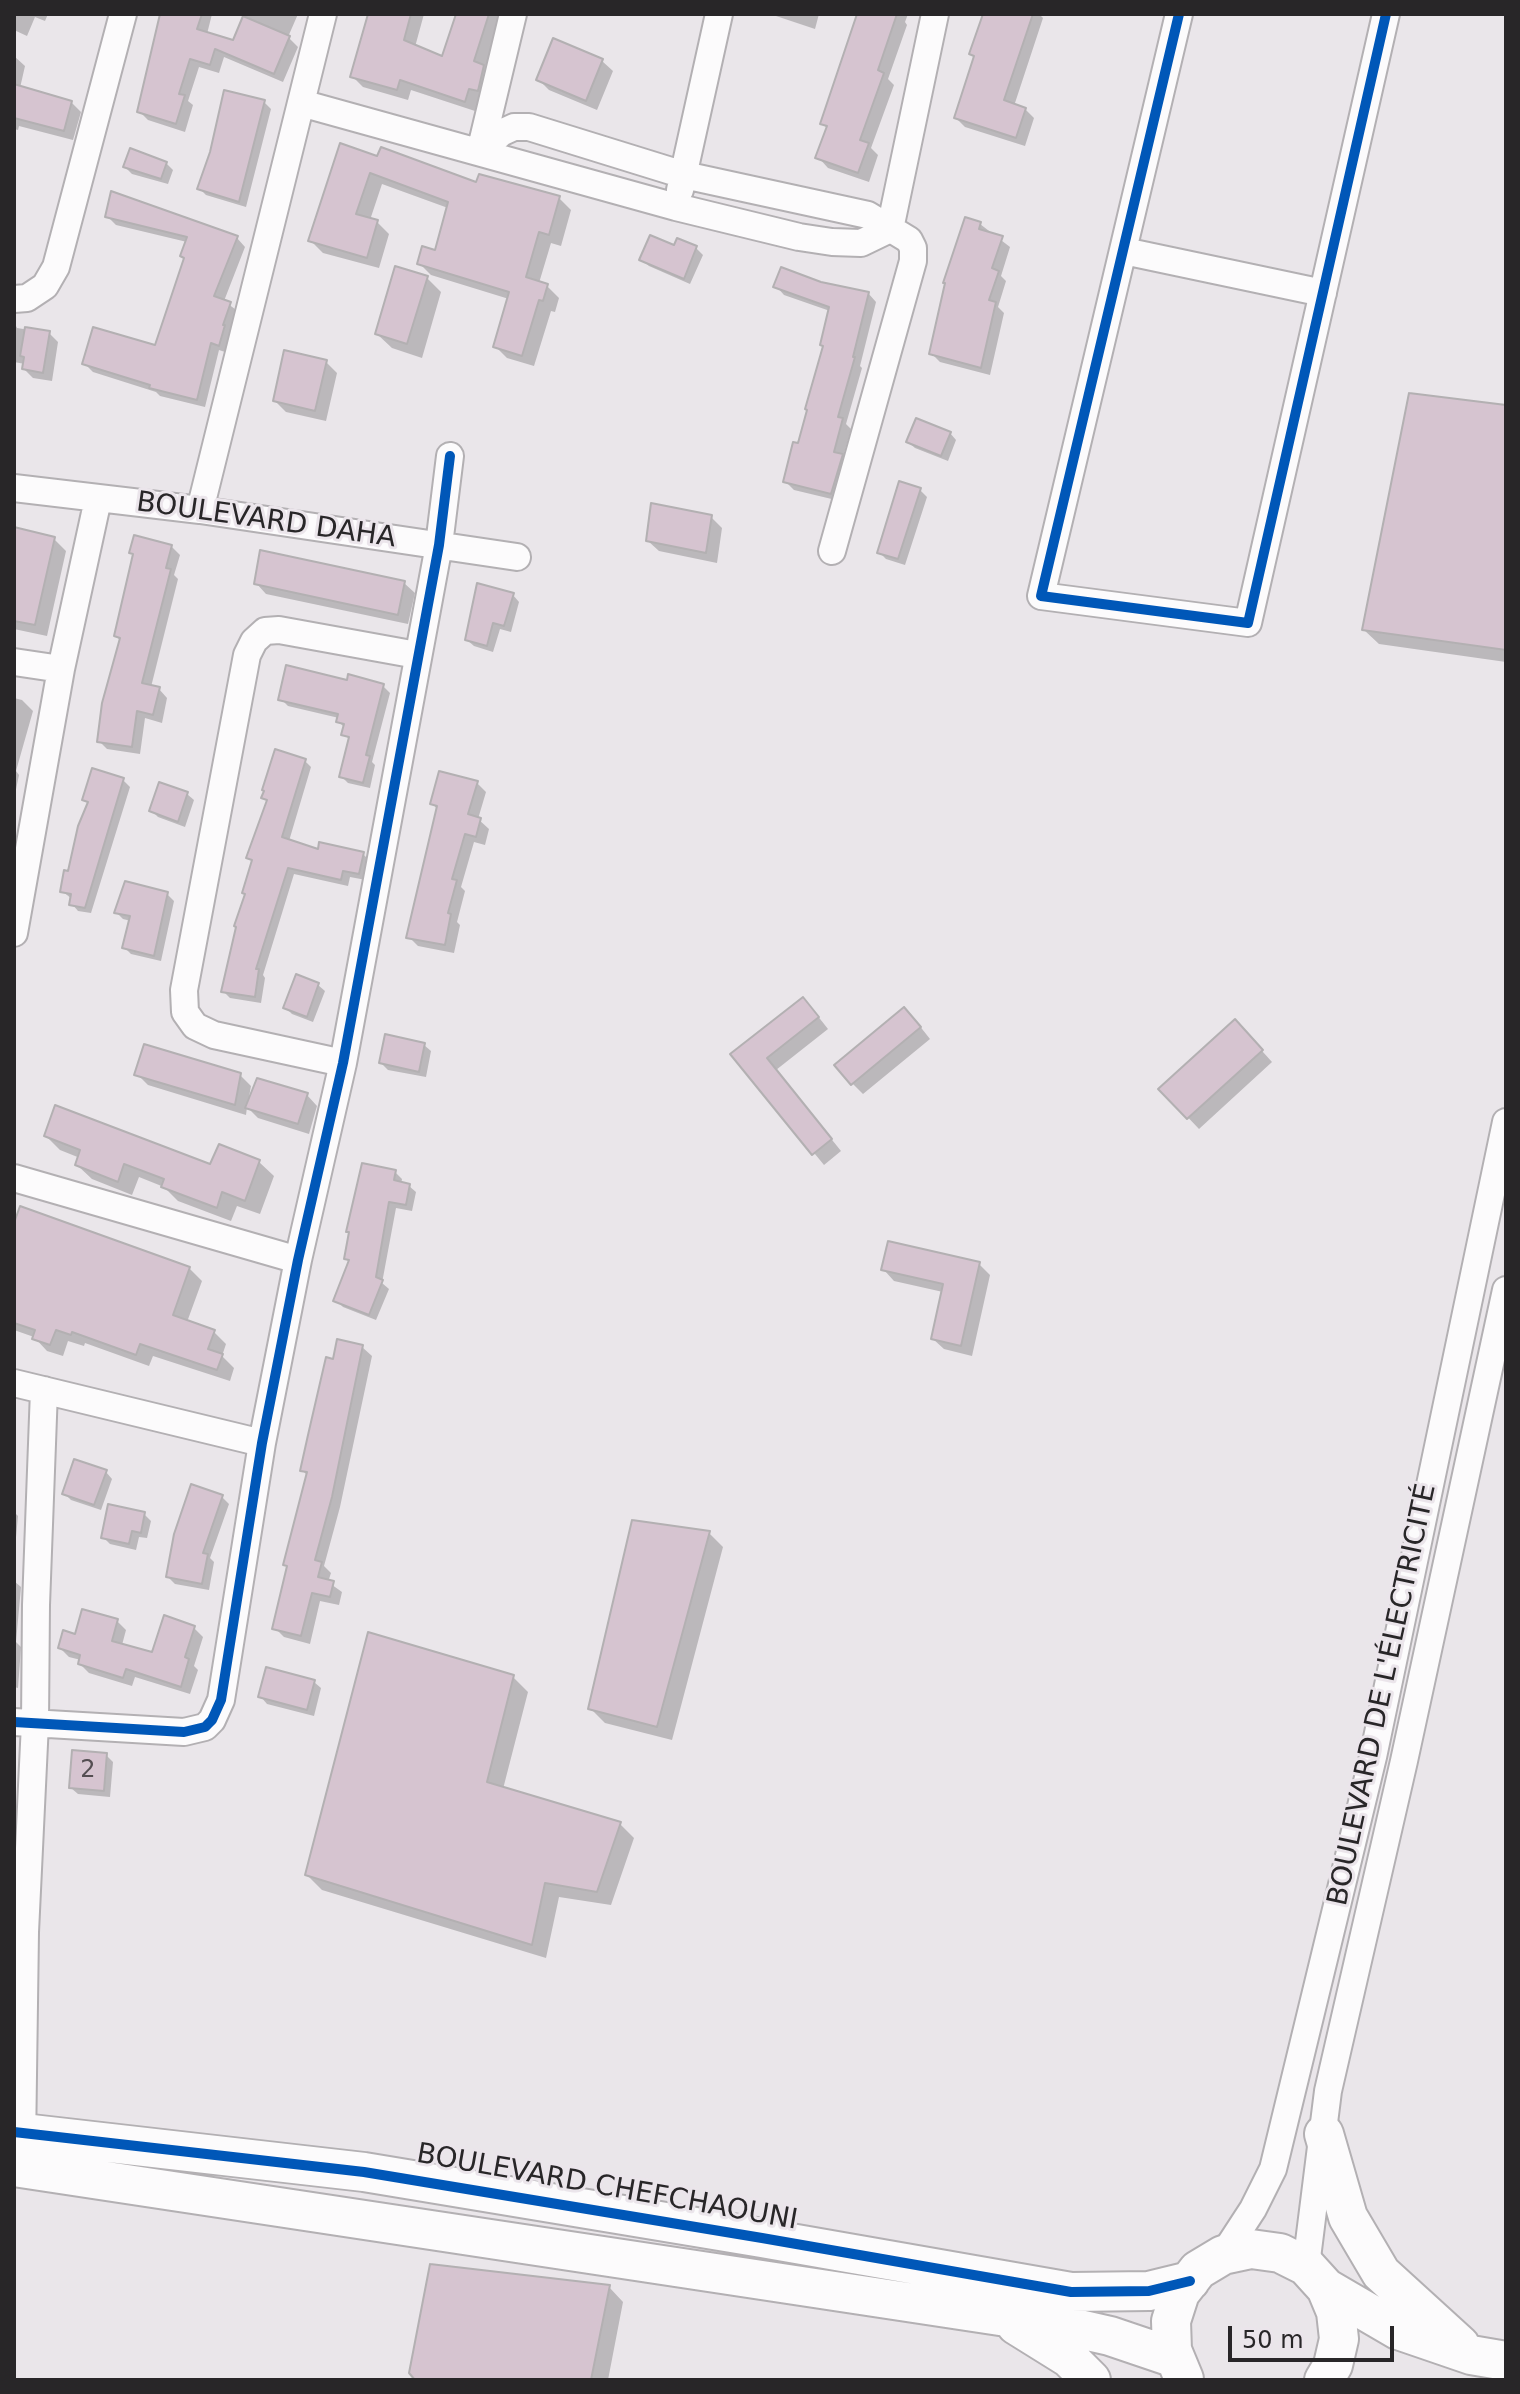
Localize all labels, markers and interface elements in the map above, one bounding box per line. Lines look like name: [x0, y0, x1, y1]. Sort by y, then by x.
street label: BOULEVARD DAHA: [134, 486, 398, 556]
street label: BOULEVARD DE L'ÉLECTRICITÉ: [1322, 1481, 1444, 1909]
house number: 2: [80, 1757, 96, 1785]
street label: BOULEVARD CHEFCHAOUNI: [414, 2138, 800, 2238]
scale bar: [1232, 2310, 1398, 2360]
text: 50 m: [1242, 2326, 1304, 2354]

